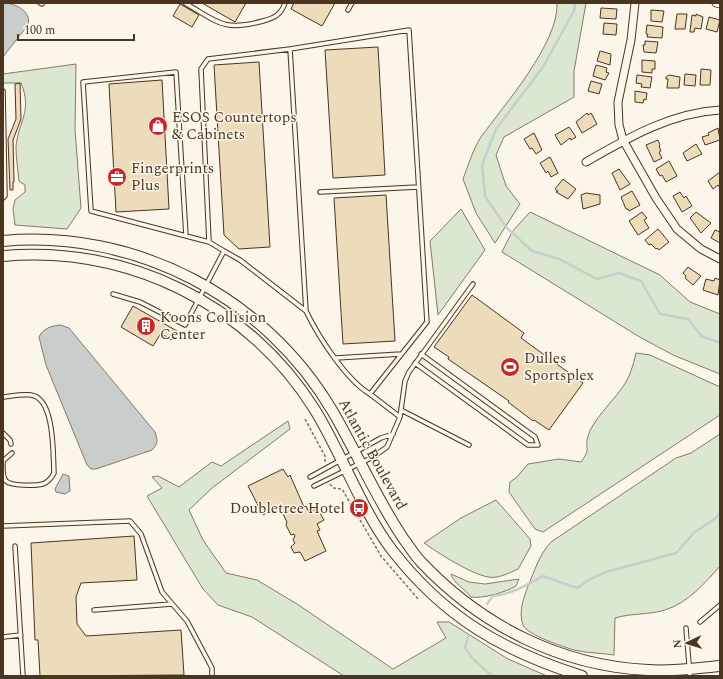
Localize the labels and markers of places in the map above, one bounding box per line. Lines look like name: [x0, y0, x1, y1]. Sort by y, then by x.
place label: ESOS Countertops & Cabinets: [172, 106, 297, 146]
shop icon: ESOS Countertops & Cabinets: [147, 115, 169, 137]
place label: Fingerprints Plus: [131, 157, 214, 197]
office icon: Fingerprints Plus: [106, 166, 128, 188]
place label: Koons Collision Center: [160, 306, 267, 346]
building icon: Koons Collision Center: [135, 315, 157, 337]
place label: Dulles Sportsplex: [524, 347, 594, 387]
sports icon: Dulles Sportsplex: [499, 356, 521, 378]
place label: Doubletree Hotel: [230, 497, 345, 520]
bus stop icon: Doubletree Hotel: [348, 497, 370, 519]

